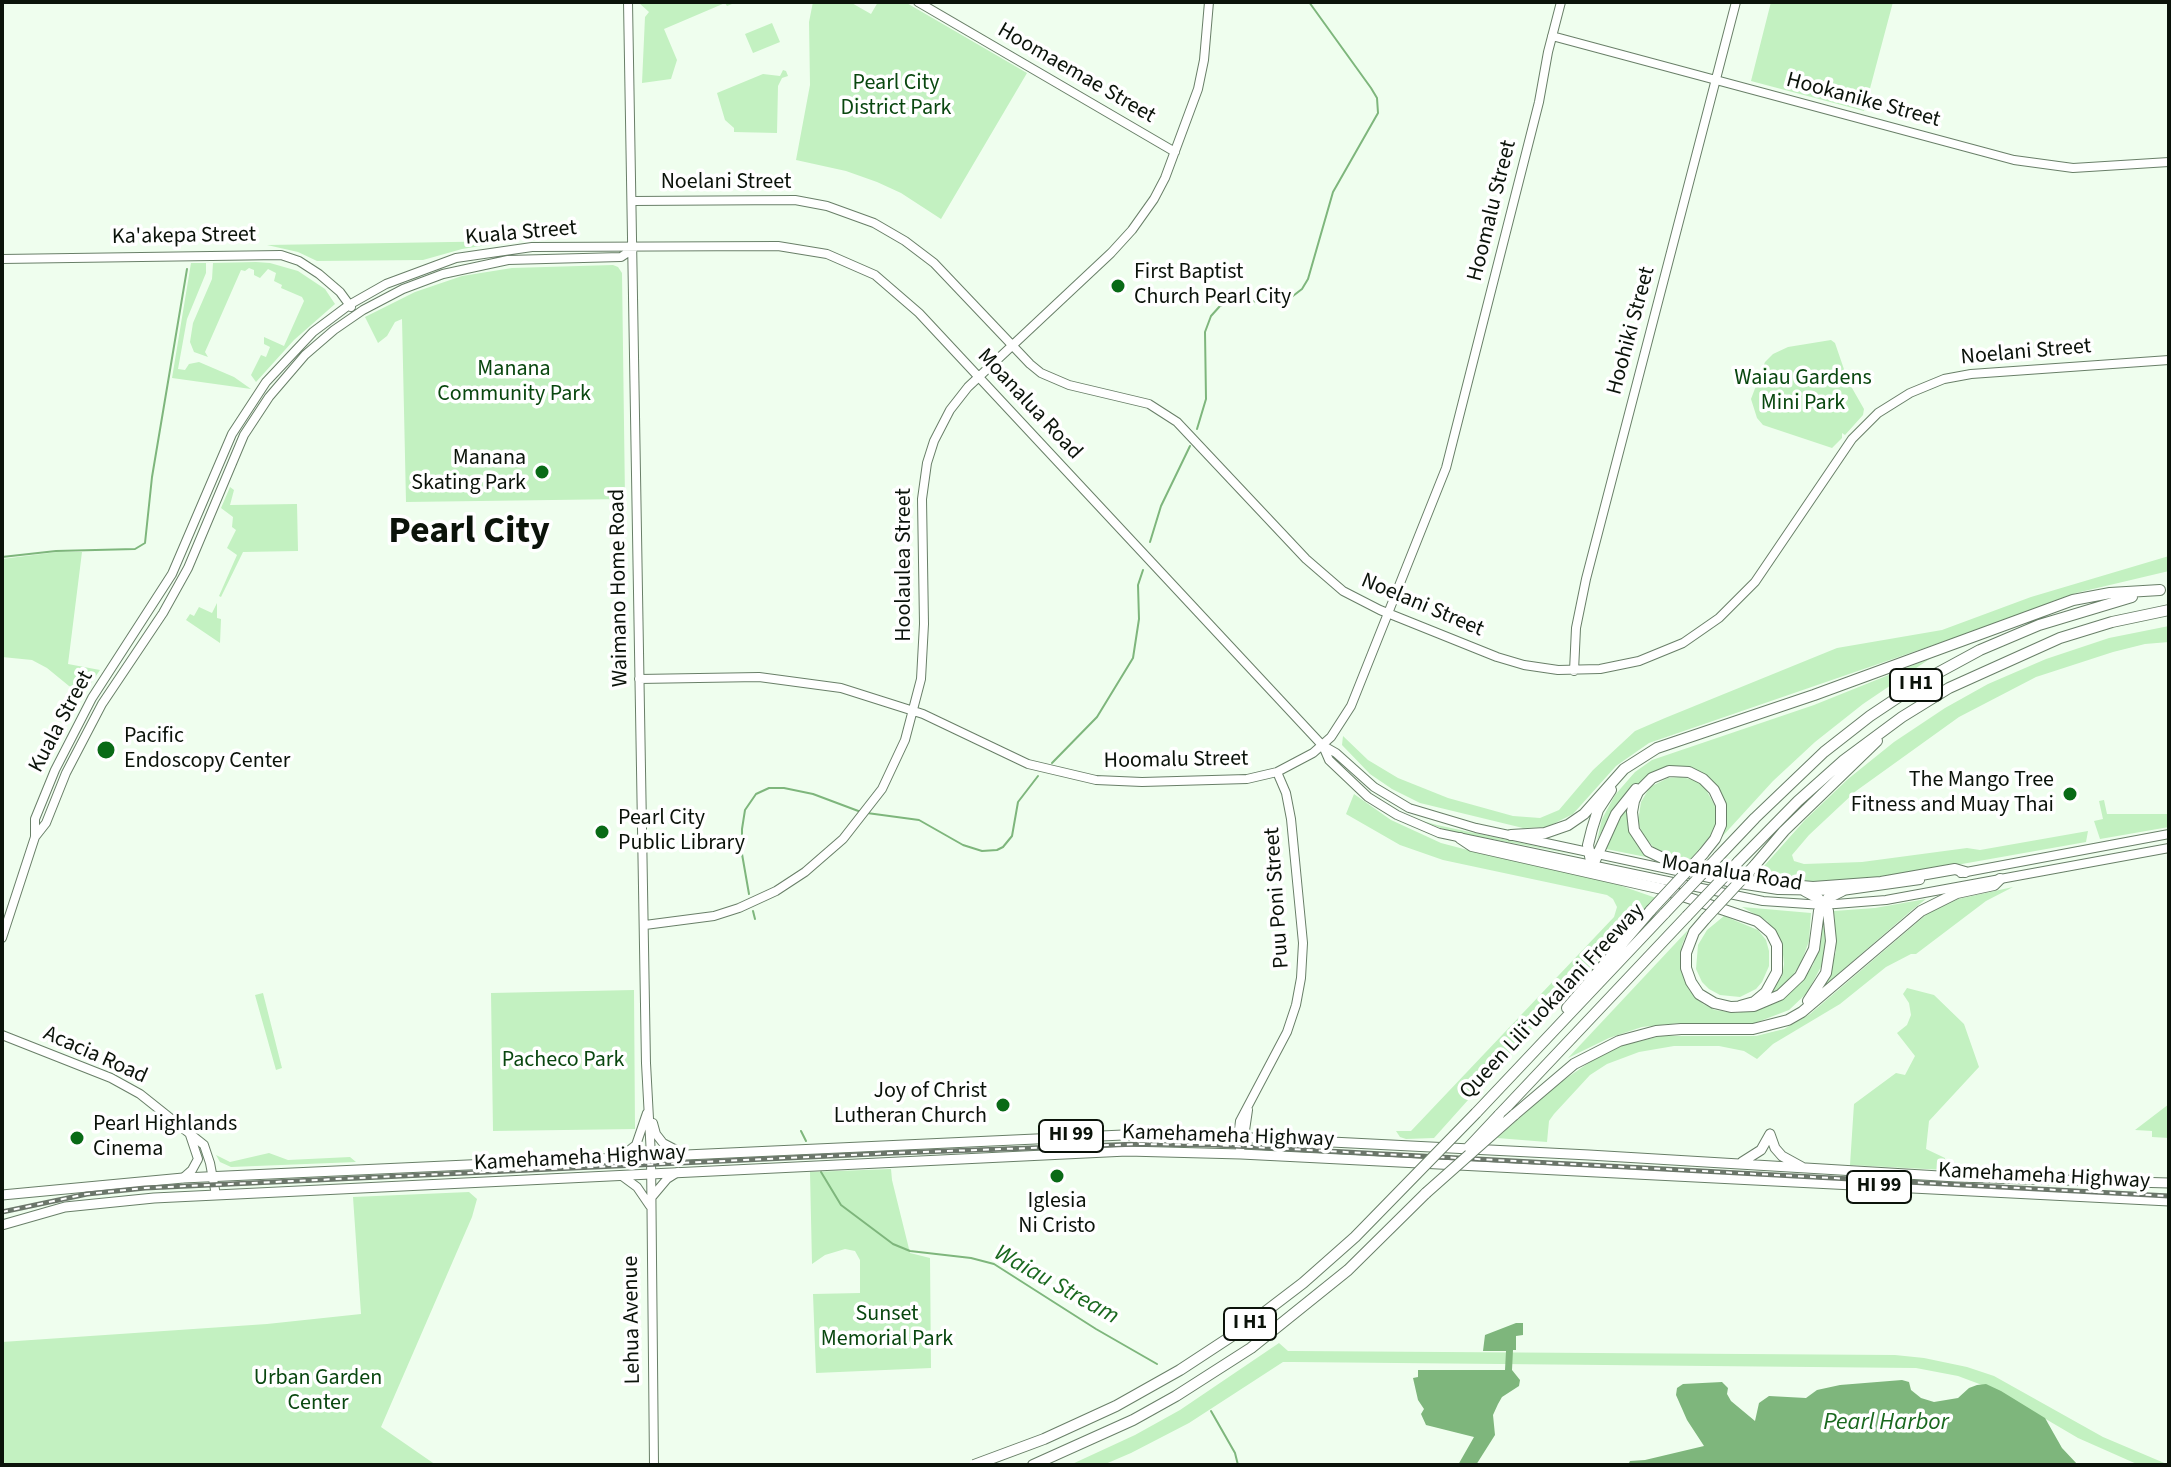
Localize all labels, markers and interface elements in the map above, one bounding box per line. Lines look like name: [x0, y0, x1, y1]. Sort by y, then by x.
street label: Hoomaemae Street: [992, 18, 1160, 130]
street label: Hookanike Street: [1783, 68, 1943, 134]
park label: Pearl City District Park: [841, 71, 951, 122]
street label: Hoomalu Street: [1463, 138, 1523, 284]
street label: Noelani Street: [661, 170, 791, 196]
street label: Kuala Street: [464, 216, 578, 252]
street label: Ka'akepa Street: [112, 223, 256, 251]
place label: First Baptist Church Pearl City: [1134, 260, 1291, 312]
street label: Hoohiki Street: [1602, 264, 1662, 398]
marker: First Baptist Church Pearl City: [1109, 277, 1127, 295]
street label: Noelani Street: [1960, 334, 2092, 372]
street label: Moanalua Road: [971, 344, 1087, 466]
park label: Manana Community Park: [437, 357, 591, 408]
park label: Waiau Gardens Mini Park: [1734, 366, 1872, 418]
place label: Manana Skating Park: [411, 446, 526, 498]
marker: Manana Skating Park: [533, 463, 551, 481]
street label: Hoolaulea Street: [892, 488, 918, 642]
street label: Waimano Home Road: [605, 489, 635, 687]
district label: Pearl City: [388, 511, 550, 557]
street label: Noelani Street: [1357, 568, 1487, 644]
street label: Kuala Street: [24, 666, 100, 778]
road number: I H1: [1890, 669, 1942, 701]
place label: Pacific Endoscopy Center: [124, 724, 290, 776]
marker: Pacific Endoscopy Center: [95, 739, 117, 761]
street label: Hoomalu Street: [1103, 747, 1249, 775]
place label: The Mango Tree Fitness and Muay Thai: [1851, 768, 2054, 820]
marker: The Mango Tree Fitness and Muay Thai: [2061, 785, 2079, 803]
place label: Pearl City Public Library: [618, 806, 745, 858]
marker: Pearl City Public Library: [593, 823, 611, 841]
street label: Puu Poni Street: [1260, 826, 1296, 970]
street label: Moanalua Road: [1660, 850, 1804, 898]
street label: Queen Liliʻuokalani Freeway: [1455, 898, 1651, 1106]
street label: Acacia Road: [39, 1021, 151, 1091]
park label: Pacheco Park: [502, 1048, 624, 1074]
place label: Joy of Christ Lutheran Church: [834, 1079, 987, 1130]
marker: Joy of Christ Lutheran Church: [994, 1096, 1012, 1114]
place label: Pearl Highlands Cinema: [93, 1112, 237, 1164]
road number: HI 99: [1039, 1120, 1103, 1152]
street label: Kamehameha Highway: [1121, 1120, 1335, 1154]
marker: Pearl Highlands Cinema: [68, 1129, 86, 1147]
street label: Kamehameha Highway: [473, 1140, 687, 1178]
street label: Kamehameha Highway: [1937, 1158, 2151, 1196]
marker: Iglesia Ni Cristo: [1048, 1167, 1066, 1185]
road number: HI 99: [1847, 1171, 1911, 1203]
place label: Iglesia Ni Cristo: [1018, 1189, 1096, 1240]
water label: Waiau Stream: [989, 1240, 1123, 1332]
street label: Lehua Avenue: [619, 1255, 647, 1385]
park label: Sunset Memorial Park: [821, 1302, 953, 1354]
road number: I H1: [1224, 1308, 1276, 1340]
park label: Urban Garden Center: [254, 1366, 382, 1418]
water label: Pearl Harbor: [1823, 1410, 1949, 1438]

